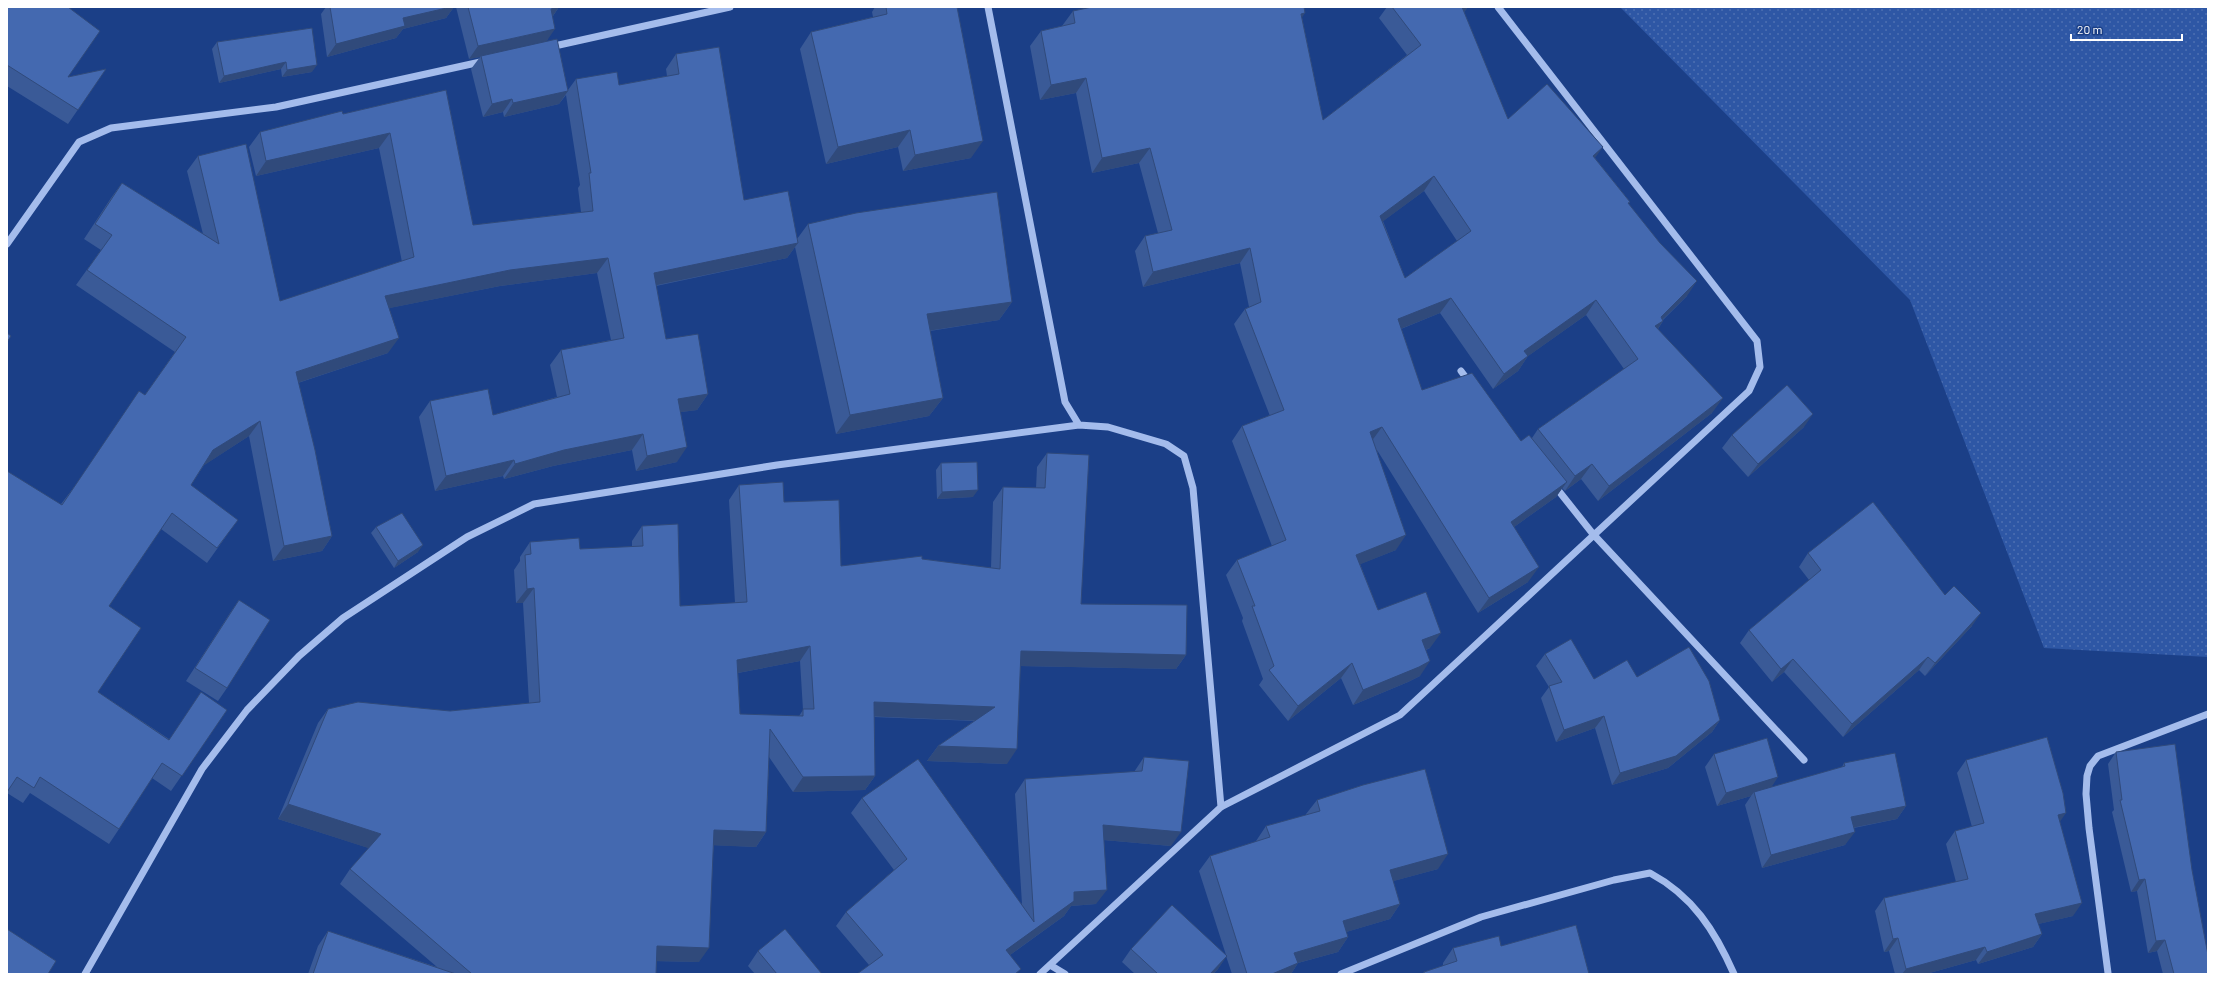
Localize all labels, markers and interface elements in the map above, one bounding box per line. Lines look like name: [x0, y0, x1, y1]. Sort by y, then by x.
scale bar: [2071, 16, 2182, 42]
text: 20 m: [2077, 22, 2103, 36]

